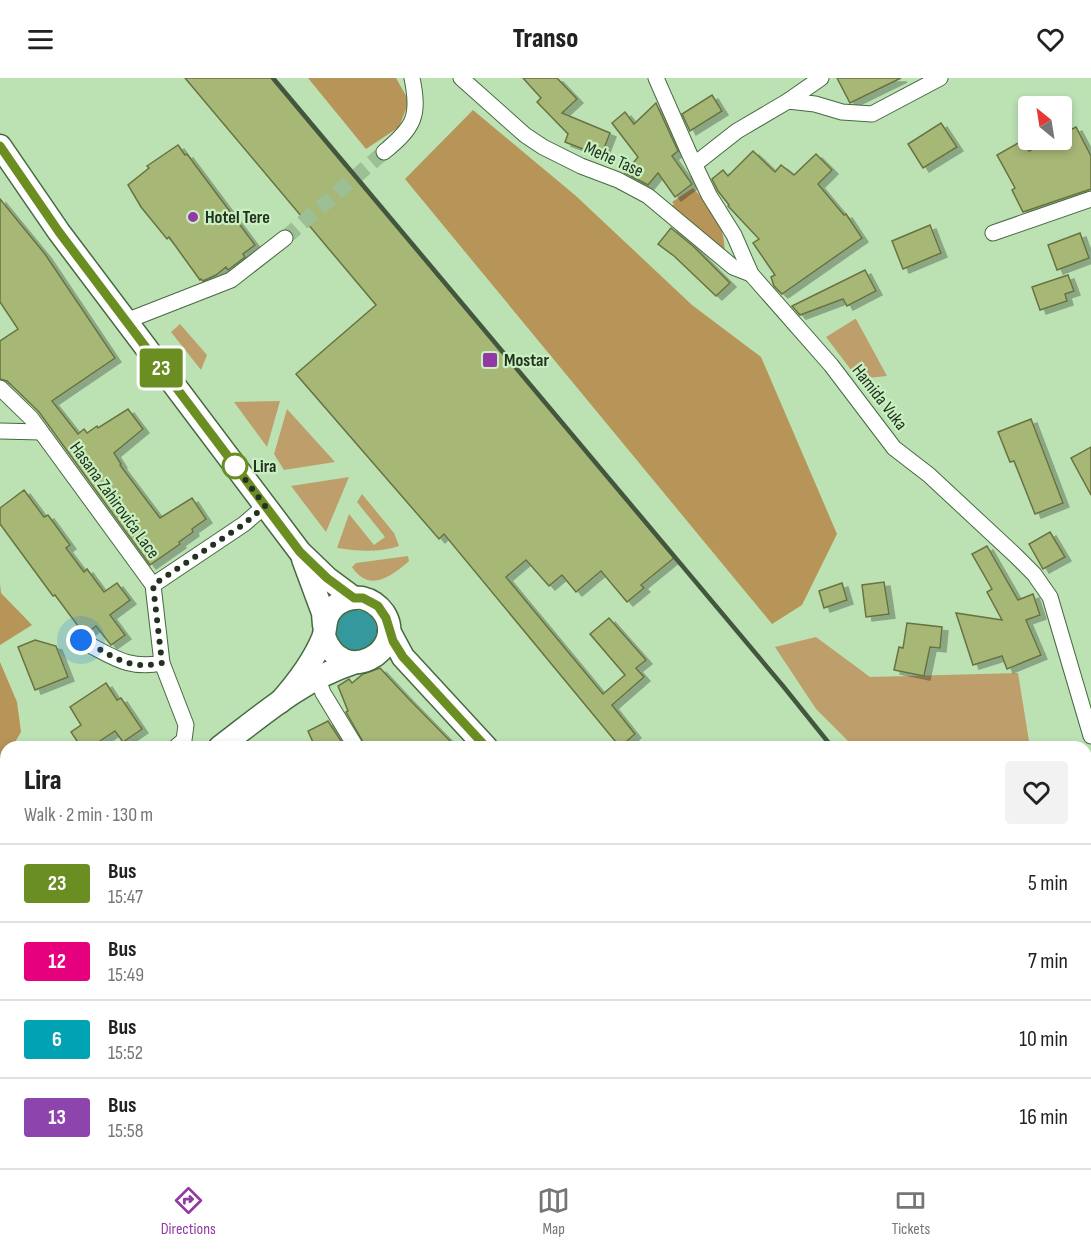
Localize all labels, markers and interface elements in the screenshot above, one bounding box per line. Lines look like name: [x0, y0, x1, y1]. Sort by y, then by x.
icon: menu: [24, 23, 57, 56]
text: Transo: [513, 23, 578, 55]
icon: heart: [1034, 23, 1067, 56]
north arrow: [1018, 96, 1072, 150]
map controls: [1018, 96, 1072, 150]
street label: Mehe Tase: [581, 137, 647, 182]
place label: Hotel Tere: [205, 207, 270, 228]
marker: Hotel Tere: [186, 210, 200, 224]
line badge: 23: [134, 348, 188, 388]
place label: Mostar: [504, 350, 549, 371]
marker: Mostar: [481, 351, 499, 369]
text: 23: [152, 356, 170, 381]
street label: Hamida Vuka: [847, 360, 912, 434]
street label: Hasana Zahirovića Lace: [65, 438, 164, 563]
marker: Lira: [222, 453, 248, 479]
place label: Lira: [253, 456, 276, 477]
your location: [66, 625, 96, 655]
button: heart: [1005, 761, 1068, 824]
text: Lira: [24, 764, 62, 797]
text: Walk · 2 min · 130 m: [24, 803, 153, 827]
text: Bus: [108, 858, 137, 885]
text: 5 min: [1028, 870, 1068, 897]
text: 23: [48, 871, 66, 896]
text: 15:47: [108, 885, 143, 909]
text: Bus: [108, 936, 137, 963]
text: 7 min: [1028, 948, 1068, 975]
text: 12: [48, 949, 66, 974]
text: 15:49: [108, 963, 144, 987]
text: Bus: [108, 1014, 137, 1041]
text: 10 min: [1019, 1026, 1068, 1053]
text: 6: [52, 1027, 62, 1052]
text: 15:52: [108, 1041, 143, 1065]
text: Bus: [108, 1092, 137, 1119]
text: 16 min: [1020, 1104, 1068, 1131]
text: 13: [48, 1105, 66, 1130]
text: 15:58: [108, 1119, 144, 1143]
tab: Directions: [161, 1184, 216, 1239]
tab: Map: [537, 1184, 570, 1239]
tab: Tickets: [892, 1184, 930, 1239]

